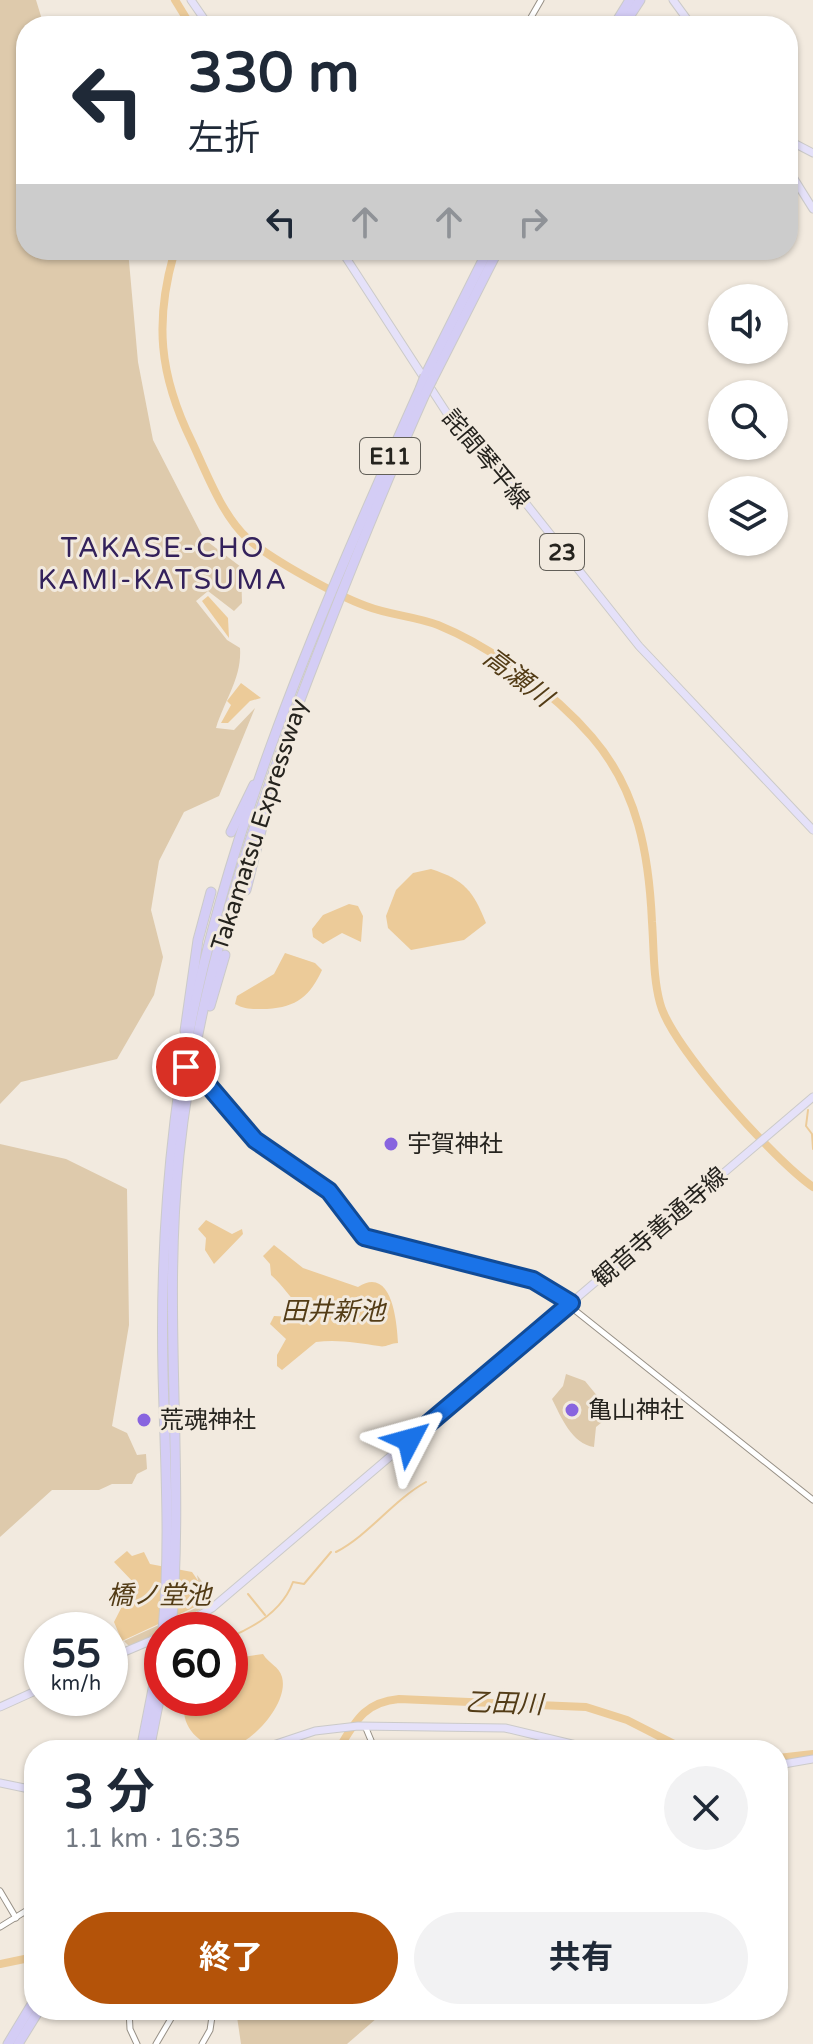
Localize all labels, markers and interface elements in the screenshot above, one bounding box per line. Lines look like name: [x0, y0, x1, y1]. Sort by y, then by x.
text: 330 m: [188, 40, 359, 107]
icon: left: [56, 48, 160, 152]
text: 左折: [188, 117, 260, 160]
icon: left: [259, 200, 303, 244]
icon: ahead: [343, 200, 387, 244]
icon: ahead: [427, 200, 471, 244]
icon: right: [511, 200, 555, 244]
map controls: [708, 284, 788, 556]
button: sound: [708, 284, 788, 364]
button: search: [708, 380, 788, 460]
street label: 詫間琴平線: [436, 404, 535, 515]
road number: E11: [360, 438, 420, 474]
button: layers: [708, 476, 788, 556]
district label: TAKASE-CHO KAMI-KATSUMA: [38, 531, 288, 597]
road number: 23: [540, 534, 584, 570]
water label: 高瀬川: [477, 642, 561, 715]
street label: Takamatsu Expressway: [205, 695, 314, 955]
pin: [152, 1033, 220, 1101]
icon: arrive: [164, 1045, 208, 1089]
place label: 宇賀神社: [407, 1130, 503, 1159]
marker: 宇賀神社: [382, 1135, 400, 1153]
street label: 観音寺善通寺線: [587, 1161, 733, 1293]
water label: 田井新池: [281, 1296, 388, 1327]
place label: 亀山神社: [588, 1396, 684, 1425]
position arrow: [367, 1398, 451, 1482]
marker: 亀山神社: [563, 1401, 581, 1419]
place label: 荒魂神社: [160, 1406, 256, 1435]
marker: 荒魂神社: [135, 1411, 153, 1429]
water label: 橋ノ堂池: [107, 1580, 214, 1611]
speed limit sign: 60: [144, 1612, 248, 1716]
text: 55: [51, 1630, 101, 1678]
text: km/h: [51, 1672, 101, 1696]
water label: 乙田川: [464, 1687, 546, 1720]
text: 3 分: [64, 1764, 155, 1822]
button: close: [664, 1766, 748, 1850]
text: 1.1 km · 16:35: [64, 1823, 241, 1854]
button: 終了: [64, 1912, 398, 2004]
button: 共有: [414, 1912, 748, 2004]

